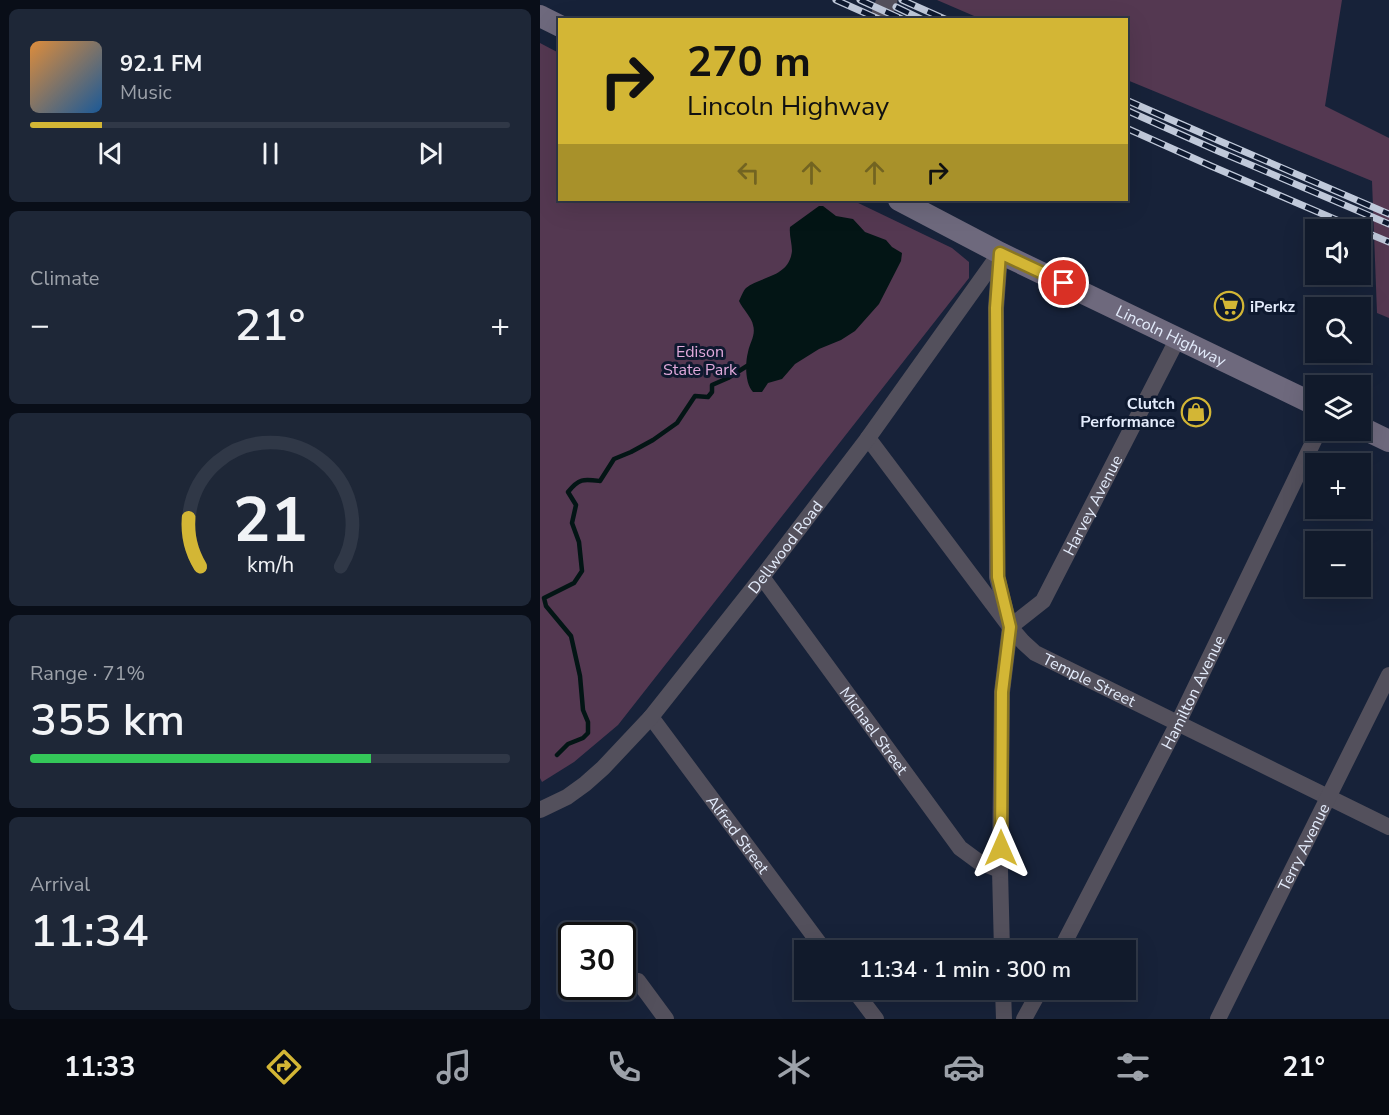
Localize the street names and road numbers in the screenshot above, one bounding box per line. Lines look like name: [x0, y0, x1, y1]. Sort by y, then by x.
street label: Lincoln Highway: [1112, 300, 1230, 372]
street label: Harvey Avenue: [1058, 451, 1128, 559]
street label: Dellwood Road: [743, 496, 828, 598]
street label: Hamilton Avenue: [1156, 632, 1231, 754]
street label: Temple Street: [1039, 648, 1139, 713]
street label: Michael Street: [834, 683, 913, 780]
street label: Alfred Street: [701, 791, 774, 879]
street label: Terry Avenue: [1273, 800, 1336, 895]

